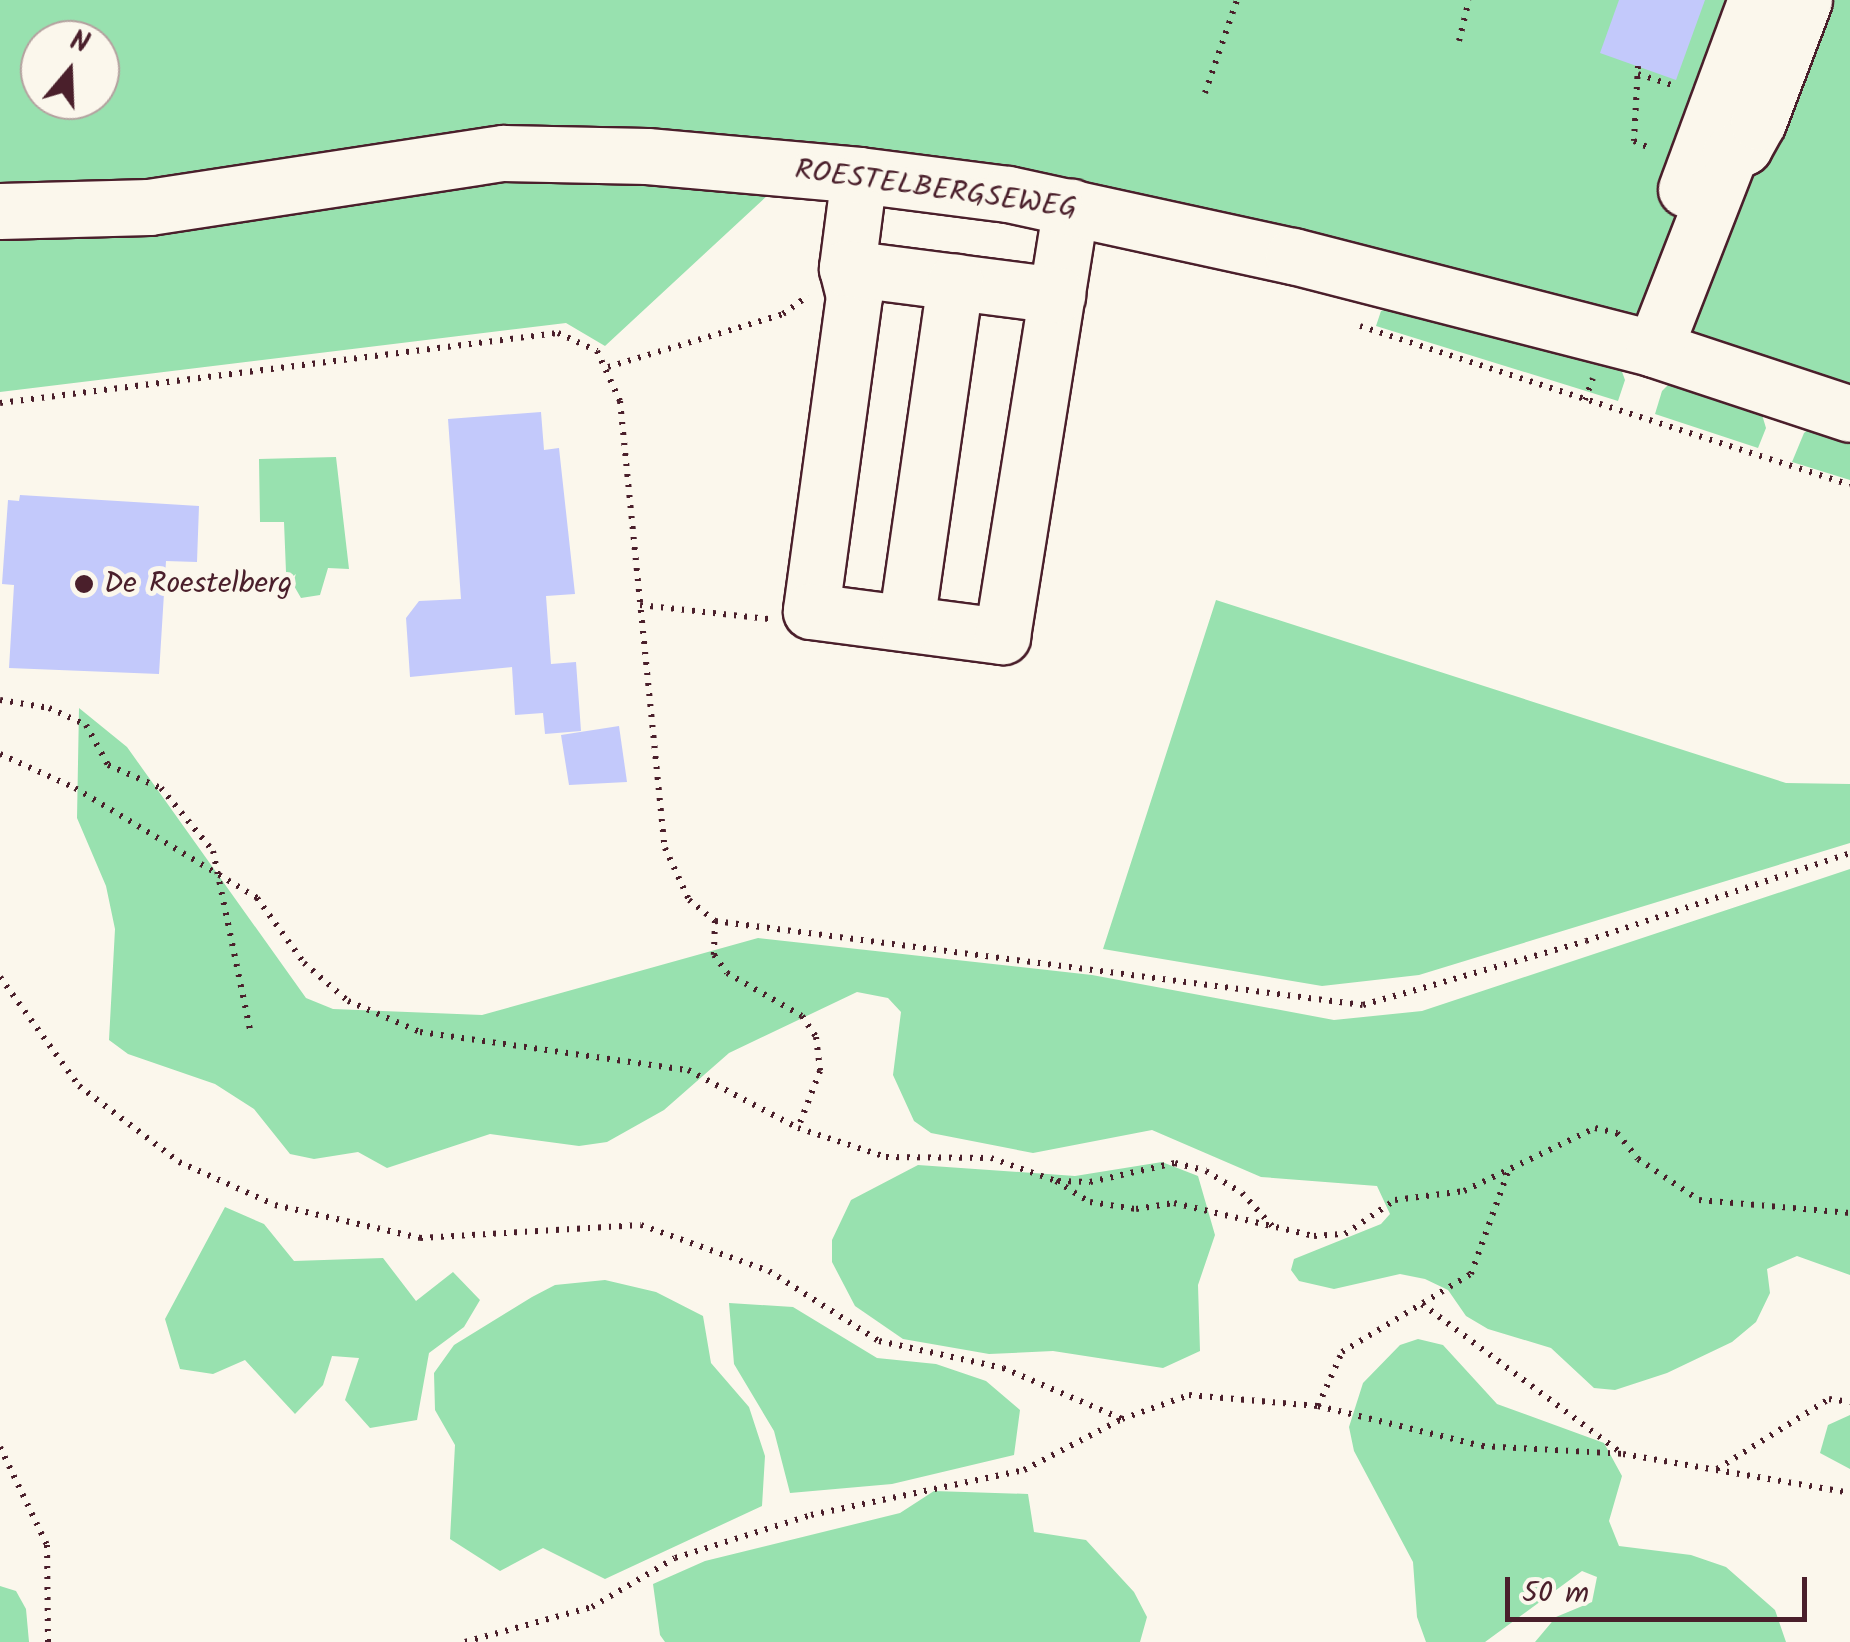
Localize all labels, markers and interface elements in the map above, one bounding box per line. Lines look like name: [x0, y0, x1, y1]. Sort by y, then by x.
text: N: [64, 19, 95, 67]
north arrow: [20, 20, 120, 120]
street label: ROESTELBERGSEWEG: [793, 152, 1079, 228]
place label: De Roestelberg: [104, 566, 292, 602]
marker: De Roestelberg: [73, 573, 95, 595]
scale bar: [1510, 1557, 1812, 1619]
text: 50 m: [1522, 1570, 1589, 1618]

